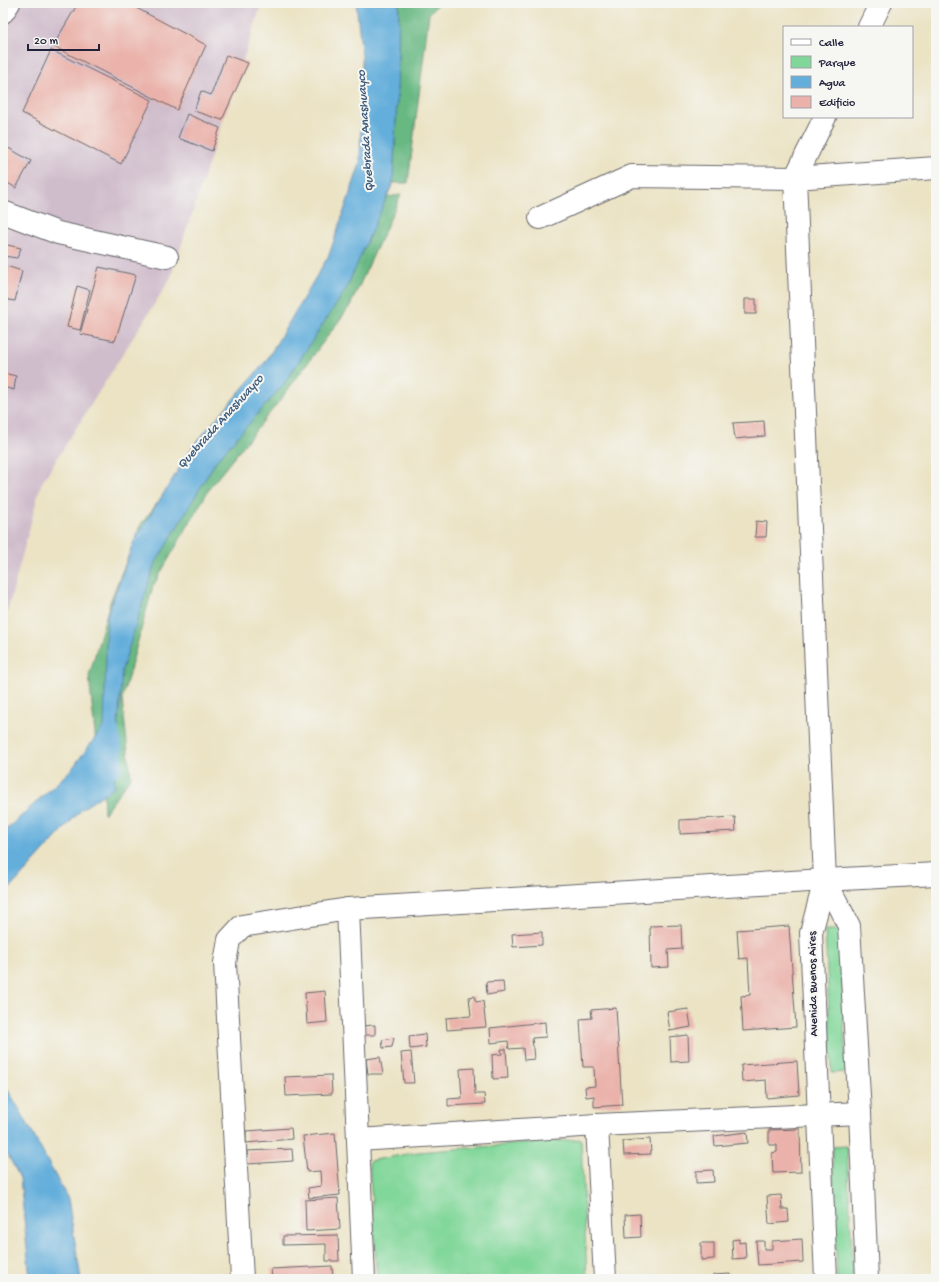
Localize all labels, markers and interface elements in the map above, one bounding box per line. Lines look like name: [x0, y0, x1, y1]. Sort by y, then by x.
scale bar: [28, 26, 99, 52]
legend: [783, 26, 913, 118]
text: 20 m: [34, 35, 59, 49]
text: Calle: [819, 37, 844, 51]
text: Parque: [818, 57, 856, 71]
water label: Quebrada Anashuayco: [354, 68, 378, 192]
text: Agua: [819, 77, 846, 91]
text: Edificio: [819, 97, 855, 111]
water label: Quebrada Anashuayco: [175, 371, 268, 472]
street label: Avenida Buenos Aires: [806, 931, 822, 1037]

